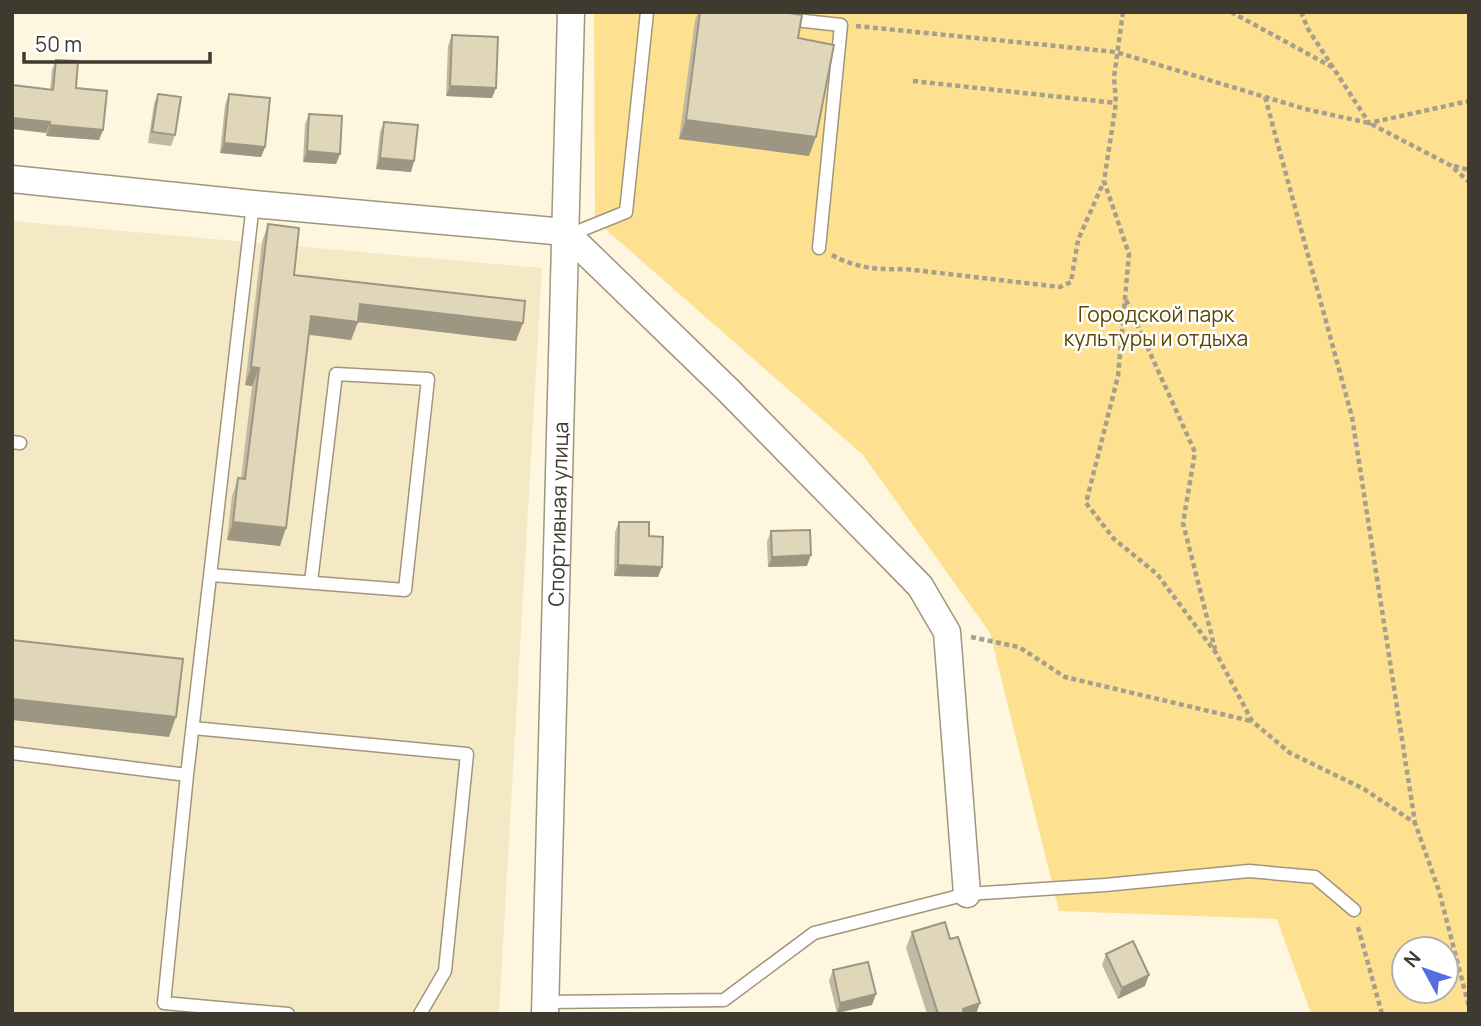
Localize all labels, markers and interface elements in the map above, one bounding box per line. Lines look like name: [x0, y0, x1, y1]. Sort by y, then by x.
scale bar: [24, 21, 210, 65]
text: 50 m: [35, 30, 82, 58]
park label: Городской парк культуры и отдыха: [1064, 300, 1248, 352]
street label: Спортивная улица: [542, 421, 574, 607]
north arrow: [1390, 935, 1460, 1005]
text: N: [1398, 945, 1426, 973]

